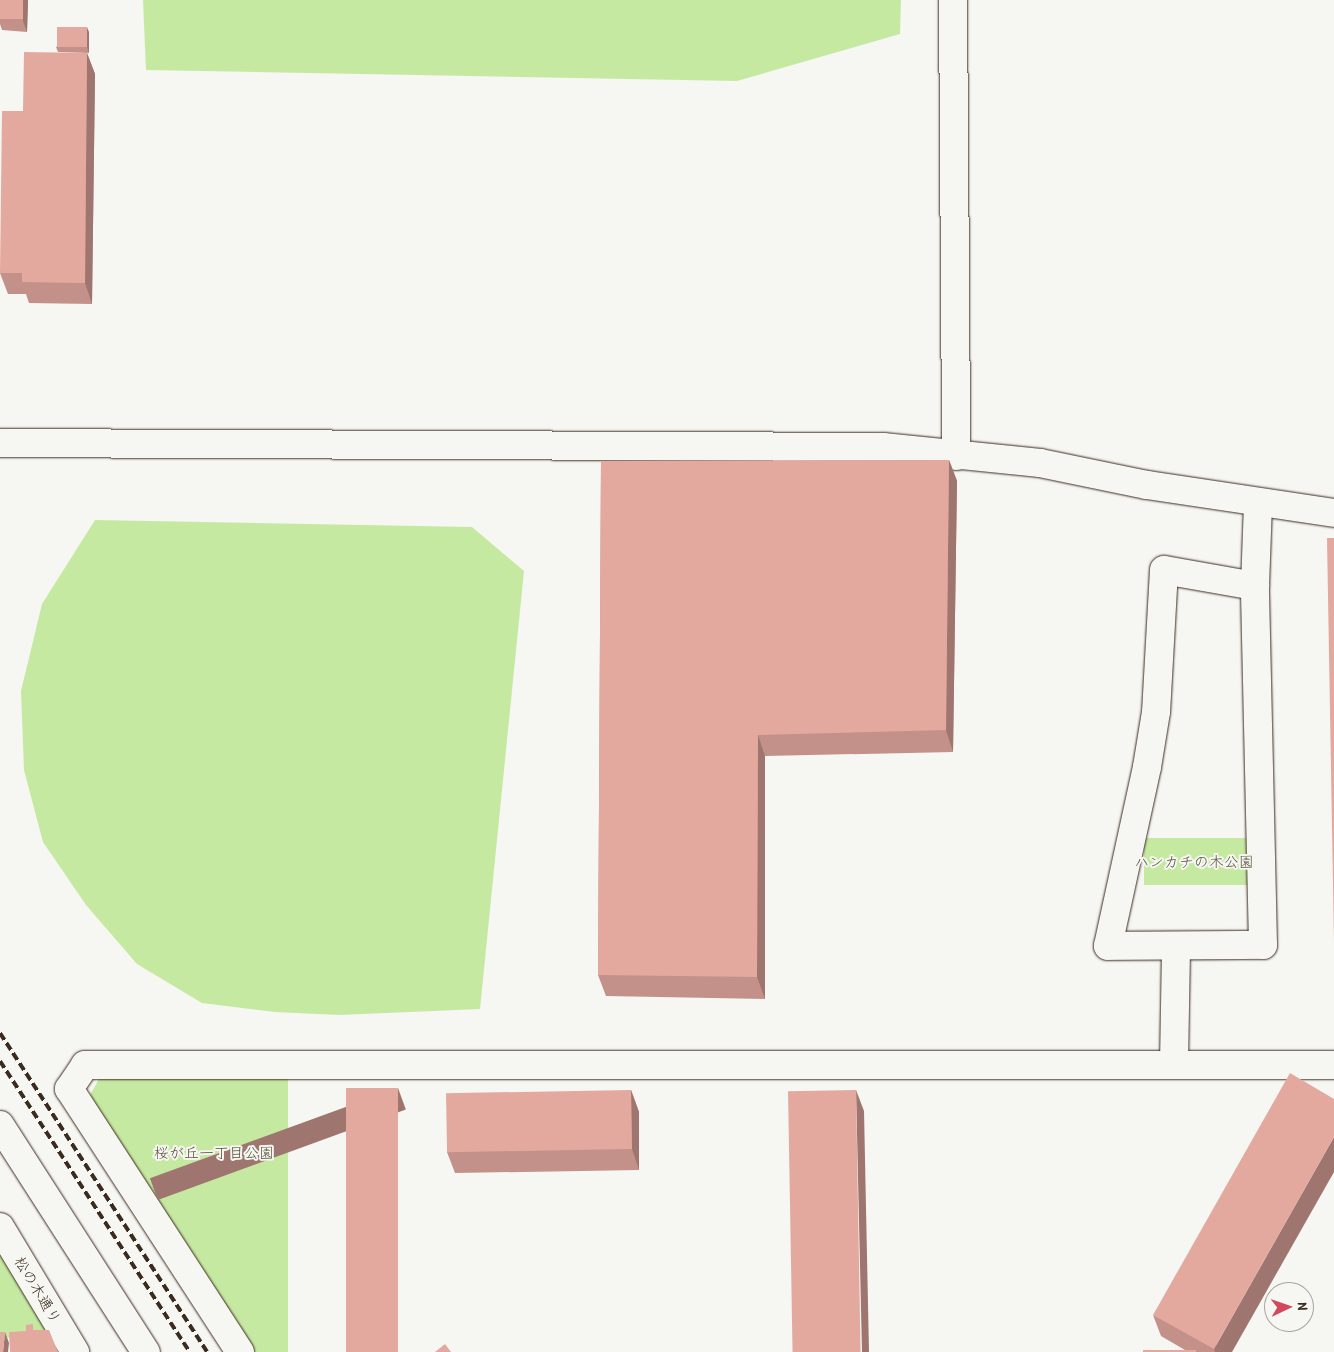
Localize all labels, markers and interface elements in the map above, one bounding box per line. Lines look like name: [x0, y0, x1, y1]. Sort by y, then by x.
park label: ハンカチの木公園: [1134, 853, 1254, 871]
park label: 桜が丘一丁目公園: [154, 1144, 274, 1162]
street label: 松の木通り: [11, 1253, 65, 1327]
north arrow: [1264, 1282, 1314, 1332]
text: N: [1294, 1302, 1313, 1310]

